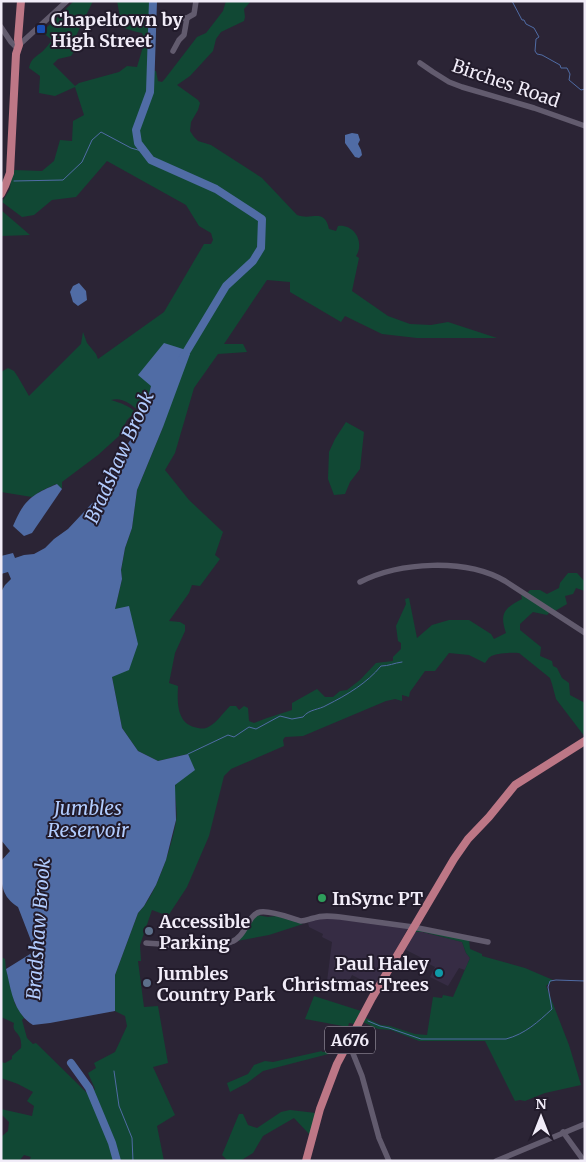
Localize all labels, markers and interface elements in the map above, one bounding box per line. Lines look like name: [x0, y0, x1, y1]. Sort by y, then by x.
place label: Chapeltown by High Street: [51, 8, 183, 52]
marker: Chapeltown by High Street: [35, 23, 47, 35]
street label: Birches Road: [449, 54, 563, 112]
water label: Bradshaw Brook: [79, 387, 159, 527]
water label: Jumbles Reservoir: [47, 796, 129, 842]
water label: Bradshaw Brook: [21, 857, 55, 1001]
place label: InSync PT: [332, 887, 423, 910]
marker: InSync PT: [316, 892, 328, 904]
place label: Accessible Parking: [158, 910, 251, 954]
marker: Accessible Parking: [143, 925, 155, 937]
place label: Paul Haley Christmas Trees: [282, 952, 429, 996]
place label: Jumbles Country Park: [156, 962, 275, 1006]
marker: Paul Haley Christmas Trees: [433, 967, 445, 979]
marker: Jumbles Country Park: [141, 977, 153, 989]
road number: A676: [325, 1026, 375, 1054]
north arrow: [516, 1092, 566, 1142]
text: N: [535, 1095, 547, 1113]

